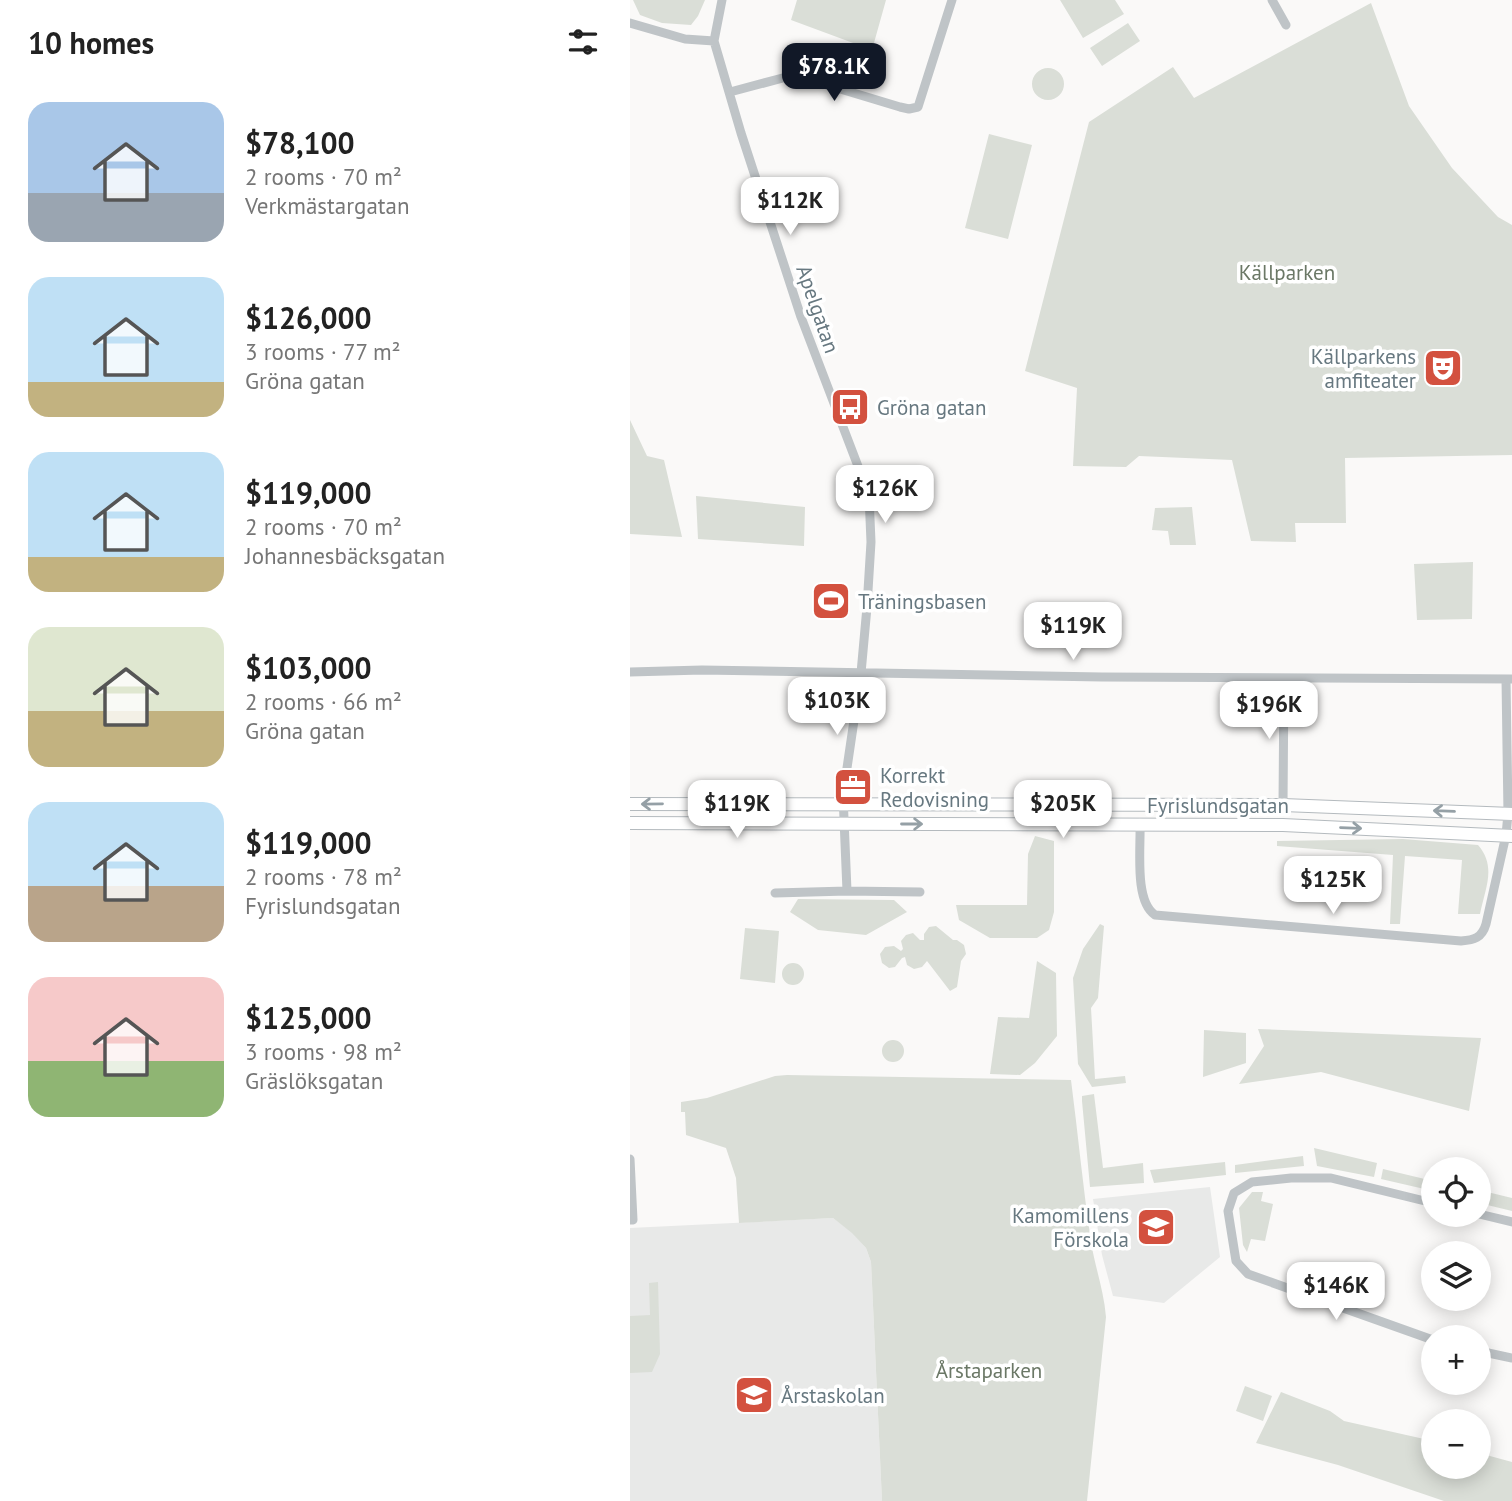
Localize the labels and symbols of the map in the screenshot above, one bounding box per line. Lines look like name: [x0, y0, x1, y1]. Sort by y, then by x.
pin: $78.1K: [777, 43, 891, 103]
pin: $112K: [741, 177, 839, 237]
park label: Källparken: [1239, 259, 1335, 286]
street label: Apelgatan: [790, 262, 846, 356]
place label: Källparkens amfiteater: [1311, 343, 1416, 394]
theatre icon: Källparkens amfiteater: [1422, 347, 1464, 389]
bus stop icon: Gröna gatan: [829, 386, 871, 428]
place label: Gröna gatan: [877, 394, 986, 421]
pin: $126K: [836, 466, 934, 525]
sports icon: Träningsbasen: [810, 580, 852, 622]
place label: Träningsbasen: [858, 588, 986, 615]
pin: $119K: [1024, 602, 1122, 662]
pin: $103K: [788, 678, 886, 737]
pin: $196K: [1220, 682, 1318, 741]
place label: Korrekt Redovisning: [880, 762, 989, 813]
office icon: Korrekt Redovisning: [832, 766, 874, 808]
pin: $119K: [688, 780, 786, 840]
pin: $205K: [1014, 780, 1112, 840]
street label: Fyrislundsgatan: [1147, 792, 1289, 819]
one-way arrow: [641, 797, 664, 810]
one-way arrow: [1433, 804, 1456, 817]
one-way arrow: [901, 817, 924, 831]
one-way arrow: [1339, 821, 1362, 834]
pin: $125K: [1284, 856, 1382, 916]
place label: Kamomillens Förskola: [1012, 1202, 1129, 1253]
school or university icon: Kamomillens Förskola: [1135, 1206, 1177, 1248]
pin: $146K: [1287, 1262, 1385, 1322]
park label: Årstaparken: [936, 1357, 1042, 1384]
school or university icon: Årstaskolan: [733, 1374, 775, 1416]
place label: Årstaskolan: [781, 1382, 885, 1409]

